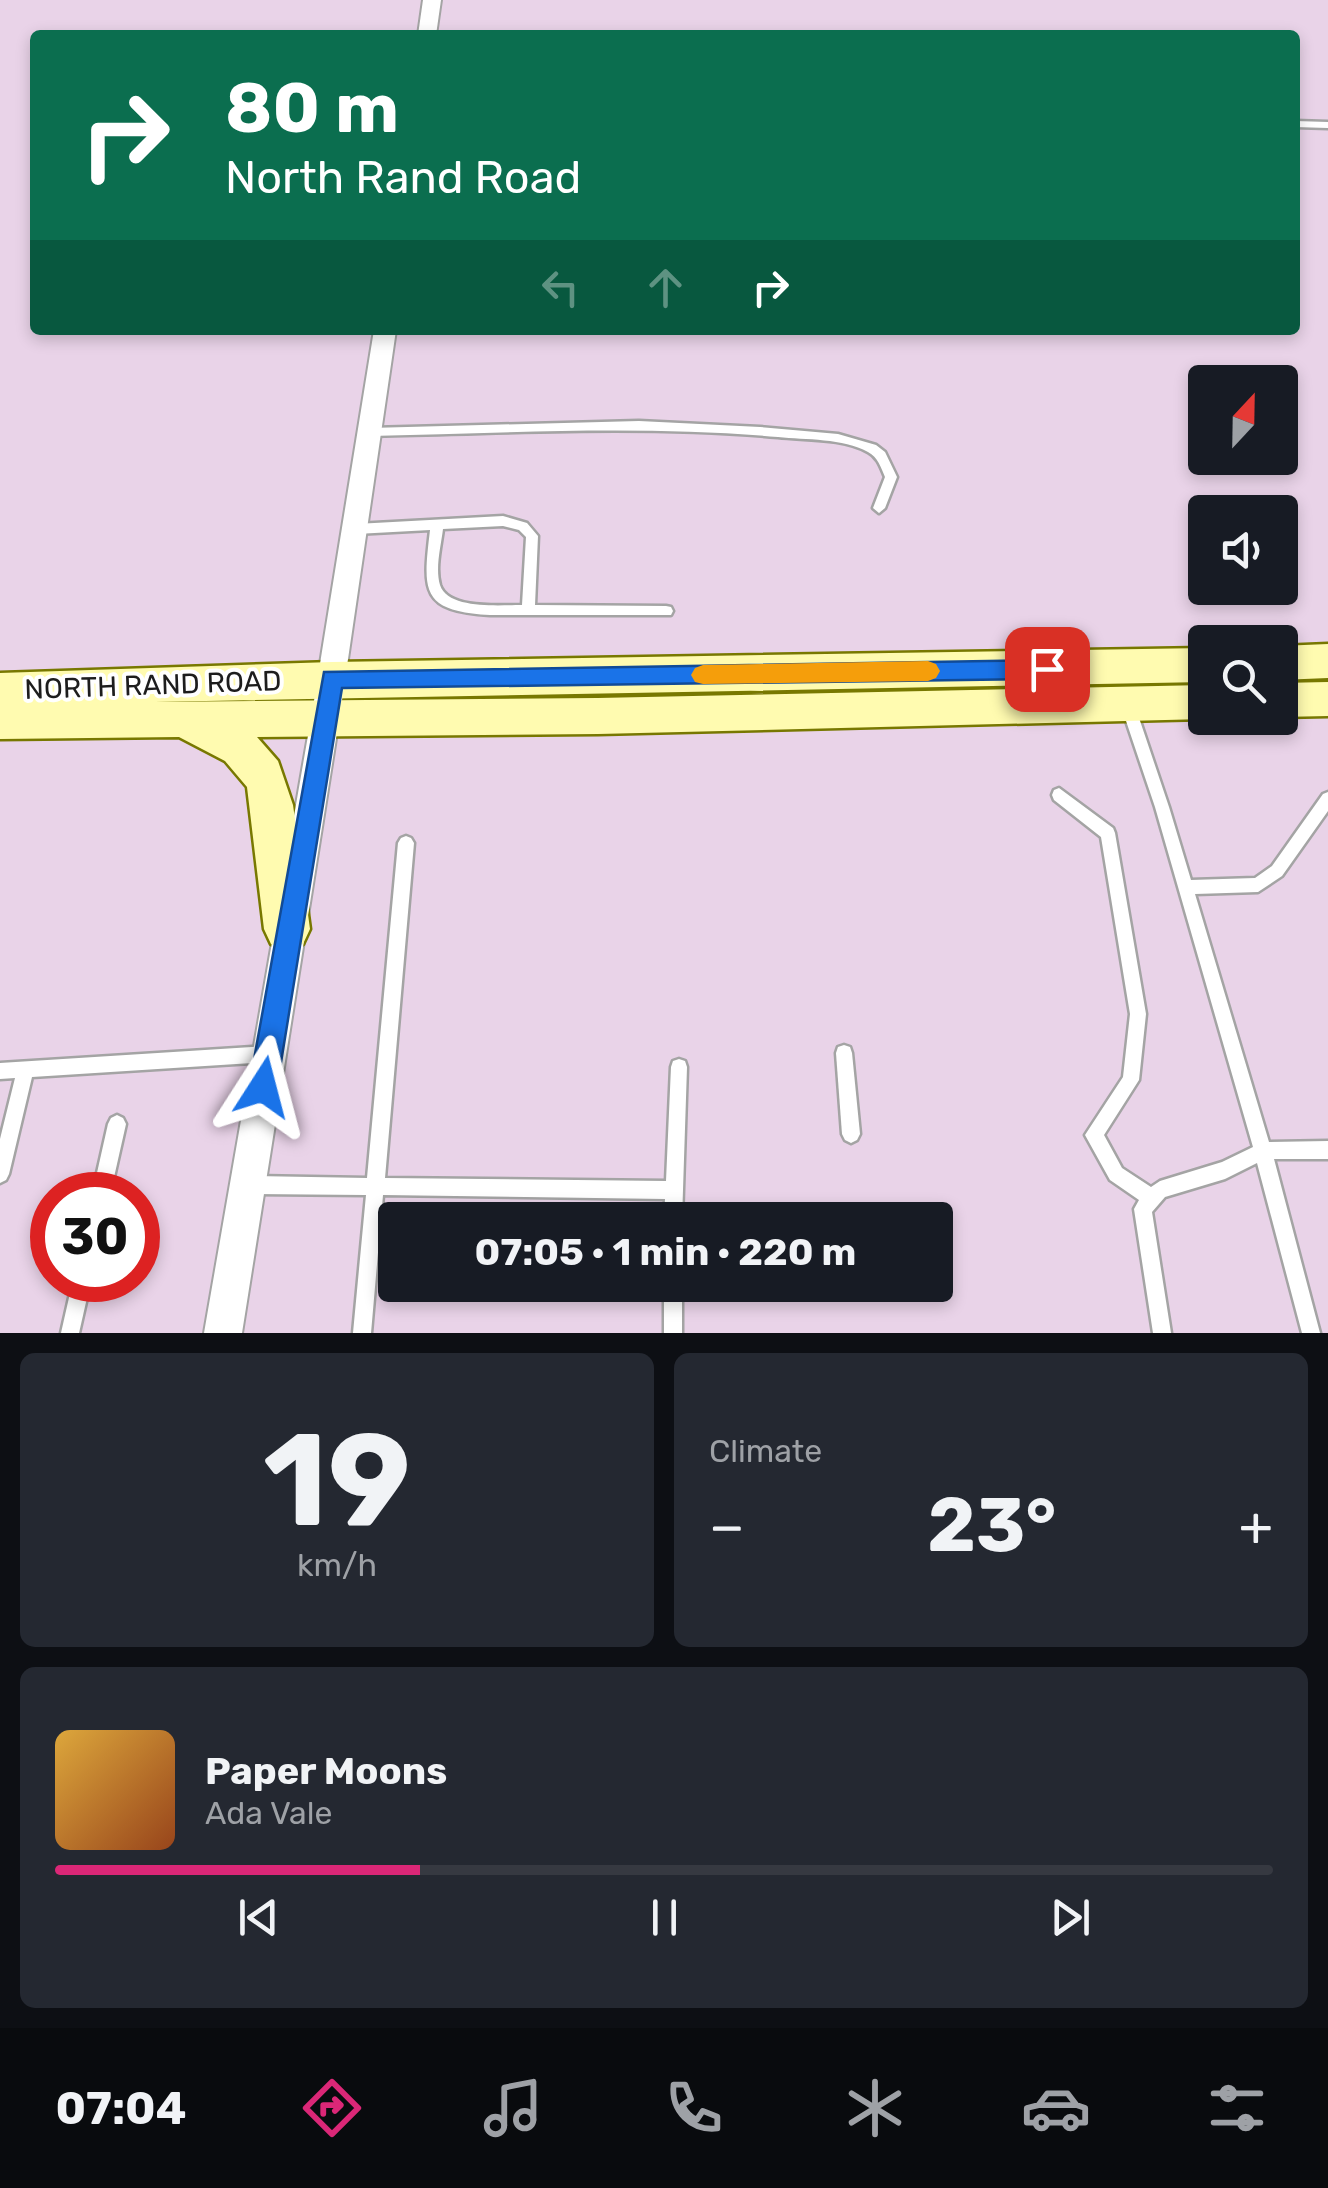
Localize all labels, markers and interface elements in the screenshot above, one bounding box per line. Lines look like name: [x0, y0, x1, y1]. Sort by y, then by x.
text: 80 m: [225, 67, 399, 150]
icon: right: [60, 70, 190, 200]
text: North Rand Road: [225, 151, 581, 204]
icon: left: [533, 260, 588, 315]
icon: ahead: [638, 260, 693, 315]
icon: right: [743, 260, 798, 315]
north arrow: [1188, 365, 1298, 475]
map controls: [1188, 365, 1298, 735]
button: sound: [1188, 495, 1298, 605]
button: search: [1188, 625, 1298, 735]
pin: [1005, 627, 1090, 712]
icon: arrive: [1020, 642, 1075, 697]
street label: NORTH RAND ROAD: [24, 664, 282, 706]
position arrow: [211, 1035, 315, 1139]
speed limit sign: 30: [30, 1172, 160, 1302]
text: 07:05 · 1 min · 220 m: [475, 1229, 856, 1275]
text: 19: [263, 1403, 411, 1558]
text: Climate: [709, 1432, 822, 1470]
text: 23°: [927, 1481, 1056, 1570]
text: −: [709, 1494, 745, 1559]
text: +: [1239, 1494, 1273, 1559]
text: km/h: [297, 1546, 377, 1584]
text: Paper Moons: [205, 1748, 447, 1794]
text: Ada Vale: [205, 1794, 332, 1832]
icon: previous: [231, 1890, 286, 1945]
icon: pause: [637, 1890, 692, 1945]
icon: next: [1043, 1890, 1098, 1945]
icon: directions: [297, 2073, 367, 2143]
icon: music: [478, 2073, 548, 2143]
icon: phone: [659, 2073, 729, 2143]
icon: climate: [840, 2073, 910, 2143]
icon: car: [1021, 2073, 1091, 2143]
icon: filters: [1202, 2073, 1272, 2143]
text: 07:04: [56, 2082, 186, 2135]

